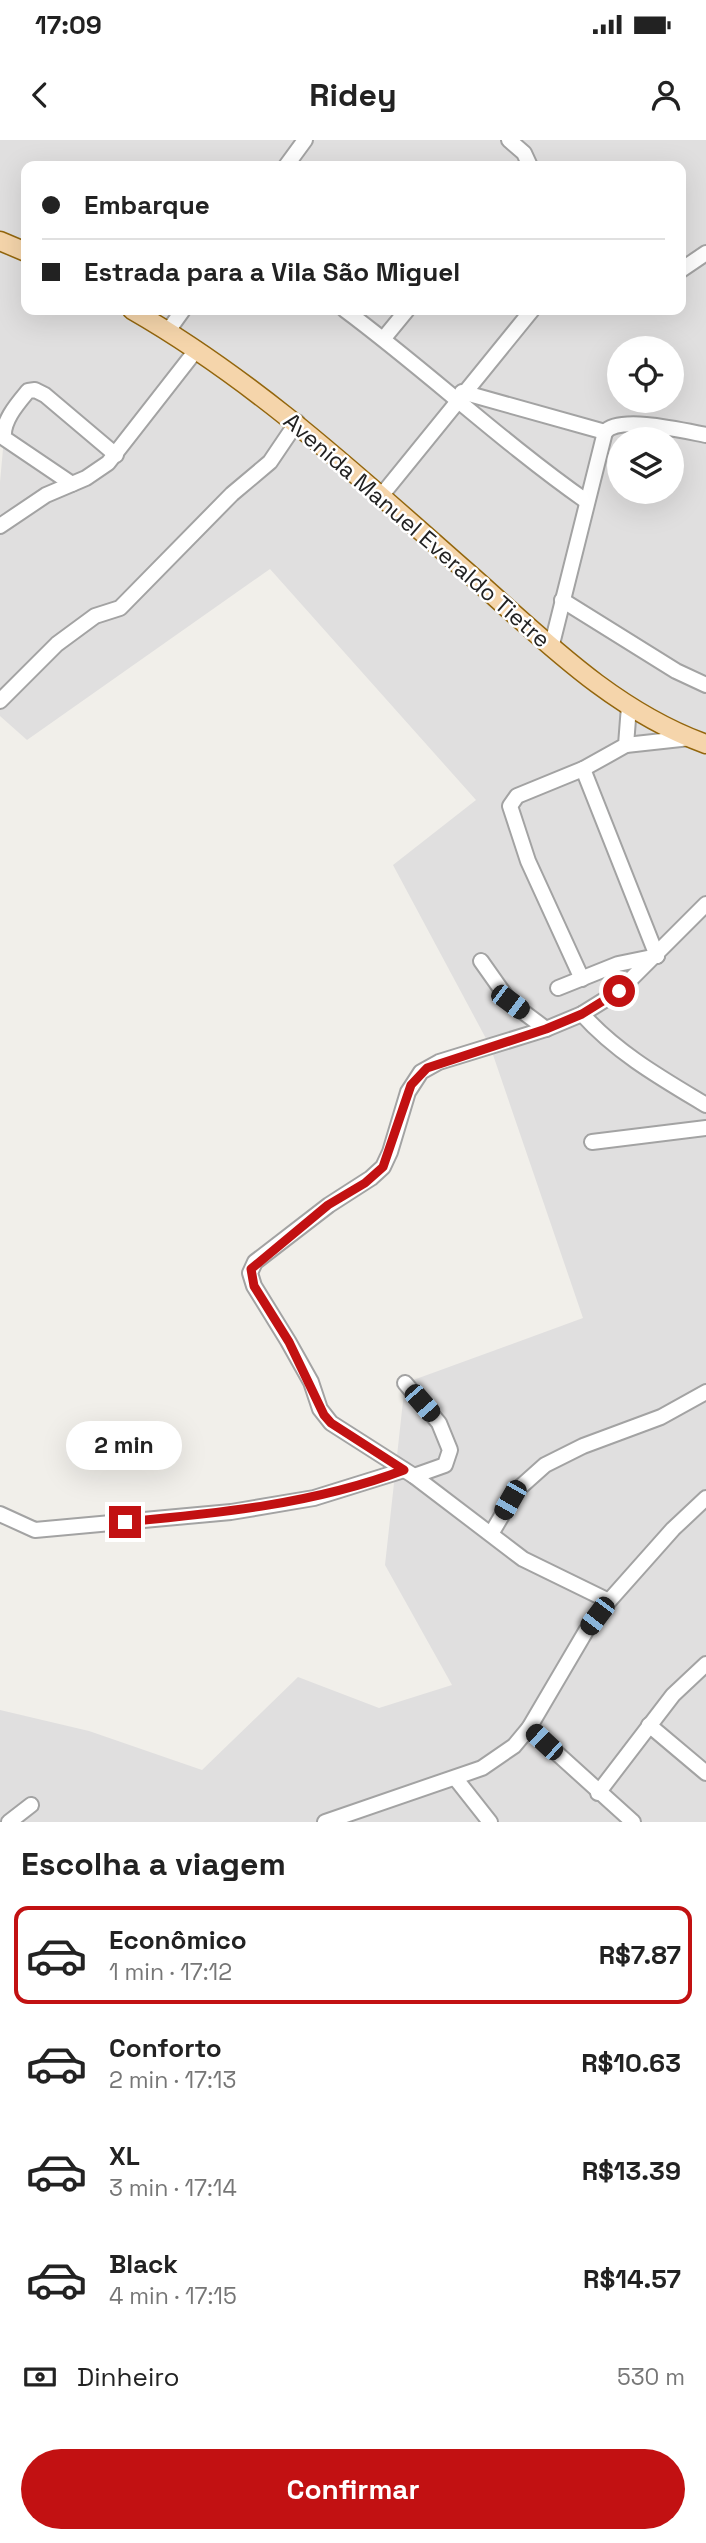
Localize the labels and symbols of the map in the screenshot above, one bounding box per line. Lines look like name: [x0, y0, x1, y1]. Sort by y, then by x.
street label: Avenida Manuel Everaldo Tietre: [277, 406, 557, 654]
route start: [603, 975, 635, 1007]
car: [487, 981, 534, 1023]
car: [401, 1380, 444, 1426]
callout: 2 min: [67, 1420, 183, 1470]
car: [491, 1477, 530, 1523]
route end: [109, 1506, 141, 1538]
car: [576, 1593, 619, 1639]
car: [522, 1720, 567, 1764]

